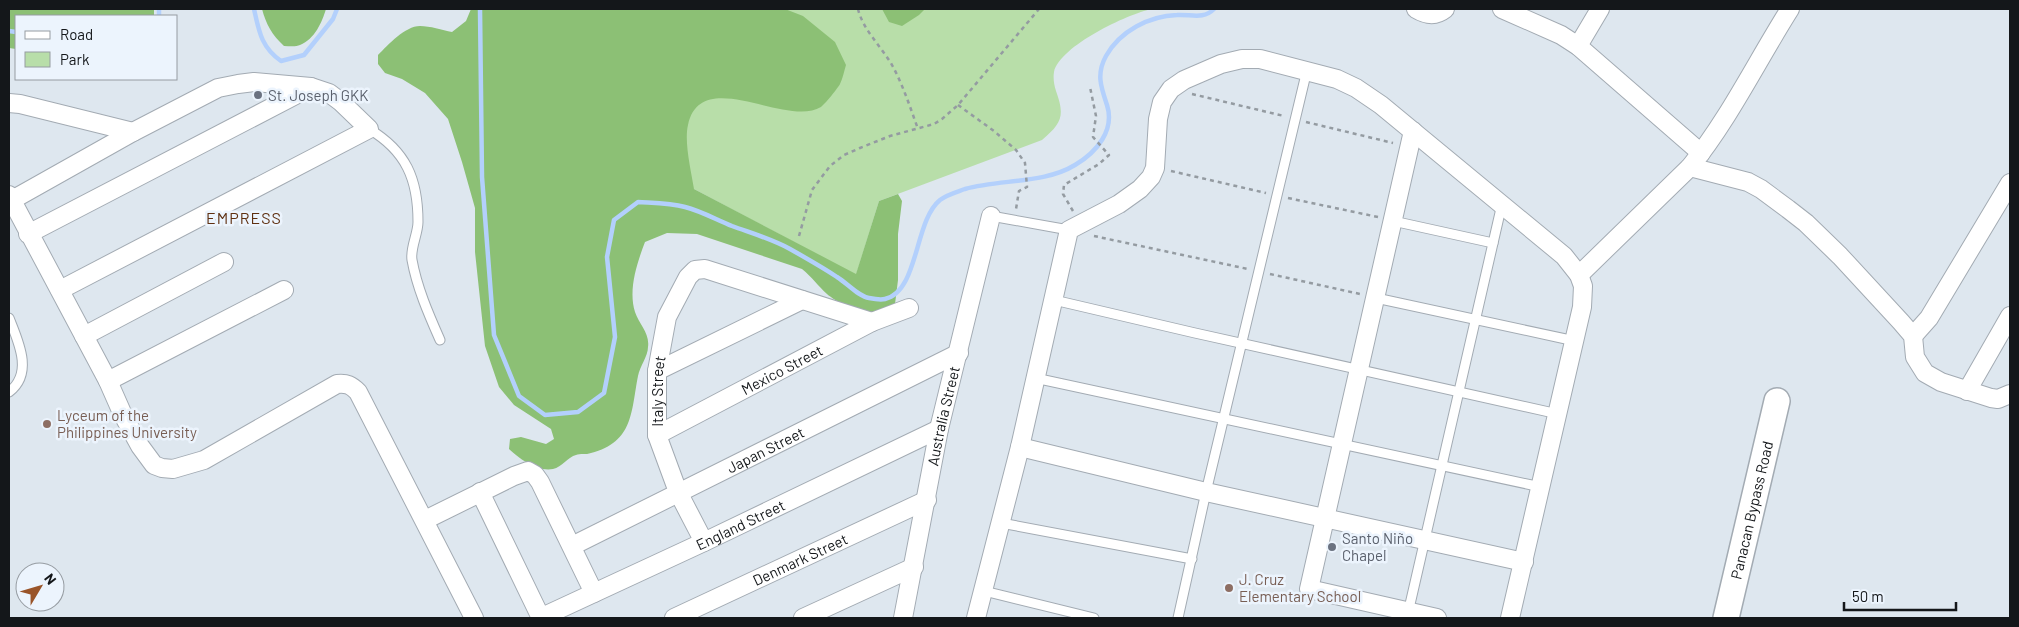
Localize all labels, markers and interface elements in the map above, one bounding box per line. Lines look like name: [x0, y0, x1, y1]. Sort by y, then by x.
legend: [15, 15, 178, 80]
text: Road: [60, 25, 93, 43]
text: Park: [60, 50, 90, 68]
place label: St. Joseph GKK: [268, 86, 368, 104]
marker: St. Joseph GKK: [252, 89, 264, 101]
district label: EMPRESS: [206, 208, 282, 227]
street label: Mexico Street: [738, 341, 826, 398]
street label: Italy Street: [648, 354, 669, 427]
street label: Australia Street: [923, 364, 963, 467]
place label: Lyceum of the Philippines University: [57, 406, 197, 441]
marker: Lyceum of the Philippines University: [41, 418, 53, 430]
street label: Japan Street: [724, 423, 807, 476]
street label: Panacan Bypass Road: [1726, 439, 1776, 581]
street label: England Street: [693, 496, 788, 554]
street label: Denmark Street: [750, 529, 850, 589]
place label: Santo Niño Chapel: [1342, 529, 1413, 564]
marker: Santo Niño Chapel: [1326, 541, 1338, 553]
north arrow: [15, 562, 65, 612]
text: N: [41, 570, 60, 588]
place label: J. Cruz Elementary School: [1239, 570, 1361, 605]
scale bar: [1844, 580, 1956, 612]
marker: J. Cruz Elementary School: [1223, 582, 1235, 594]
text: 50 m: [1852, 587, 1884, 605]

